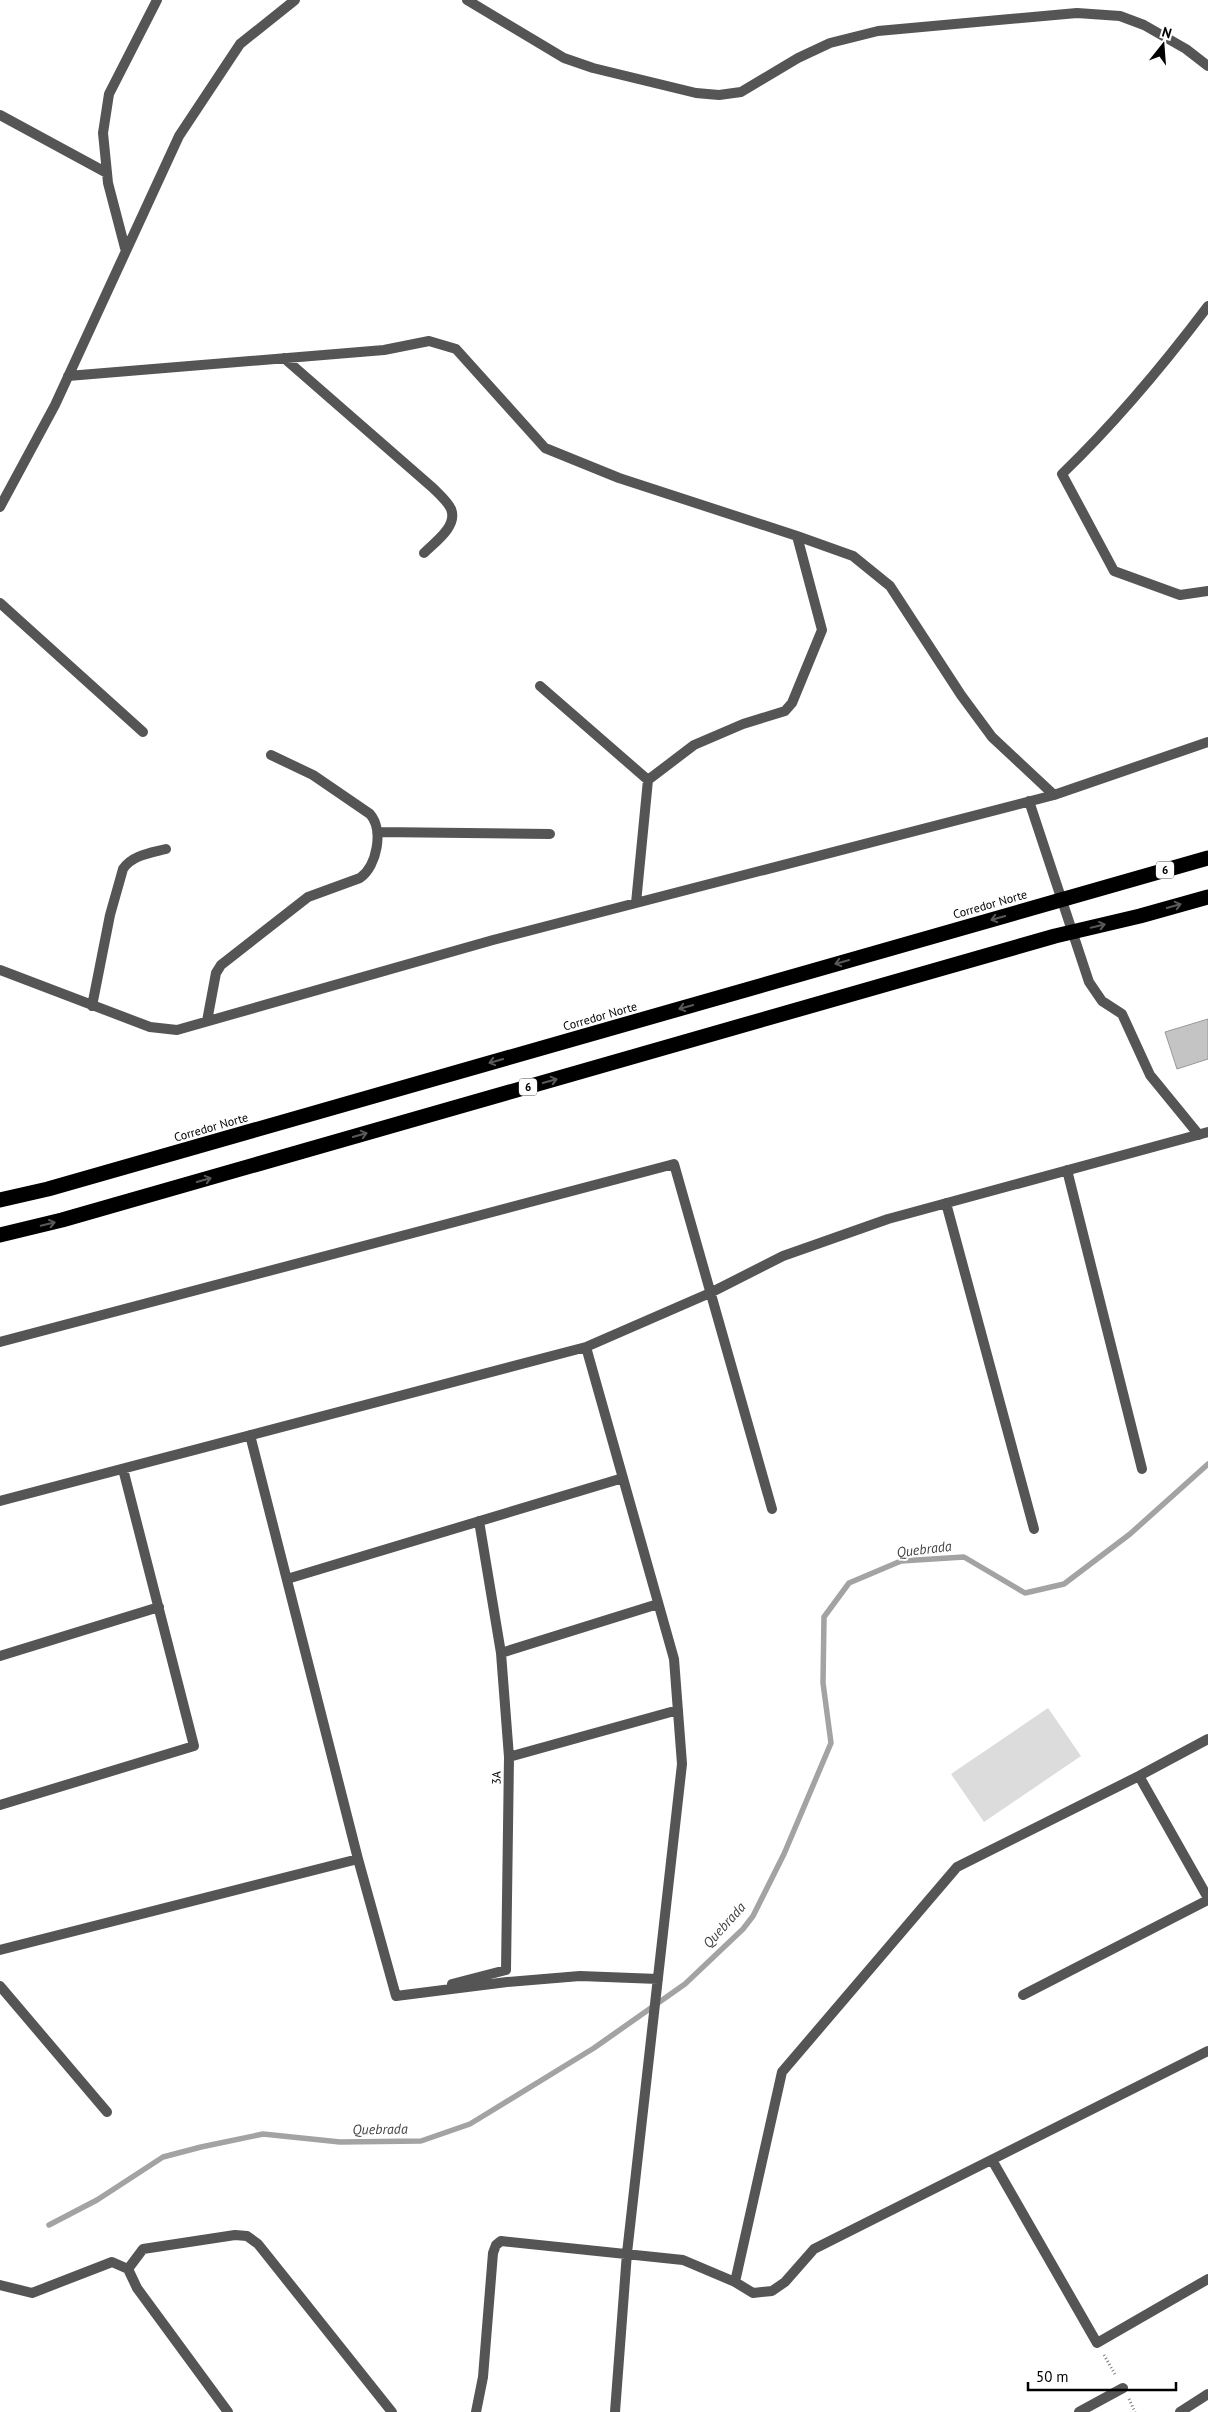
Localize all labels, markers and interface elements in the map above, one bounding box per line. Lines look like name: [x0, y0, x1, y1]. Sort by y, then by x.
north arrow: [1138, 20, 1188, 70]
text: N: [1160, 23, 1174, 43]
road number: 6: [1156, 862, 1174, 878]
street label: Corredor Norte: [951, 886, 1029, 922]
one-way arrow: [1166, 901, 1182, 911]
one-way arrow: [991, 913, 1007, 923]
one-way arrow: [1089, 921, 1105, 930]
one-way arrow: [835, 958, 851, 968]
street label: Corredor Norte: [561, 998, 639, 1034]
one-way arrow: [678, 1002, 694, 1012]
one-way arrow: [488, 1056, 504, 1066]
one-way arrow: [542, 1075, 558, 1085]
road number: 6: [519, 1078, 537, 1096]
street label: Corredor Norte: [172, 1109, 250, 1145]
one-way arrow: [352, 1130, 368, 1139]
one-way arrow: [196, 1174, 212, 1184]
one-way arrow: [39, 1219, 55, 1228]
water label: Quebrada: [895, 1537, 953, 1561]
street label: 3A: [488, 1771, 504, 1785]
water label: Quebrada: [699, 1898, 749, 1952]
water label: Quebrada: [352, 2120, 408, 2138]
scale bar: [1028, 2360, 1176, 2392]
text: 50 m: [1036, 2367, 1069, 2386]

